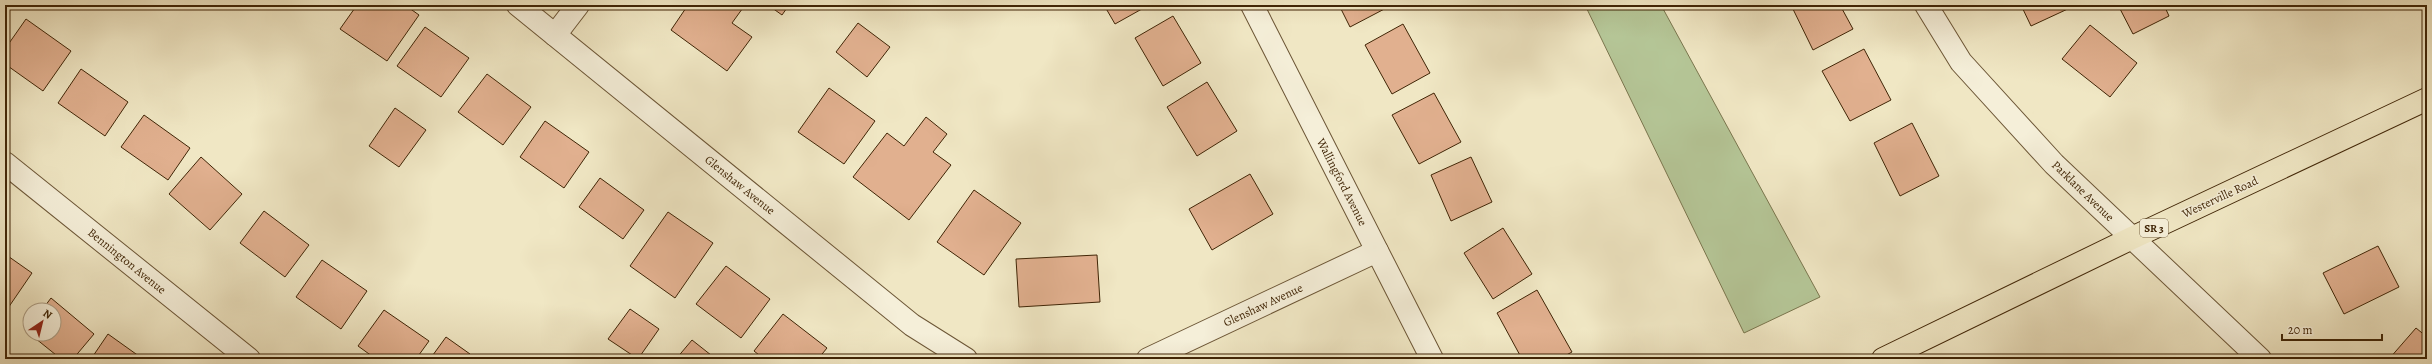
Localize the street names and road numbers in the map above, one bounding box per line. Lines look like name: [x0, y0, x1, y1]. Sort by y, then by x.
street label: Wallingford Avenue: [1313, 135, 1371, 229]
street label: Glenshaw Avenue: [702, 152, 778, 218]
street label: Parklane Avenue: [2048, 157, 2118, 225]
street label: Westerville Road: [2179, 172, 2261, 222]
road number: SR 3: [2140, 219, 2168, 237]
street label: Bennington Avenue: [85, 225, 169, 297]
street label: Glenshaw Avenue: [1221, 280, 1305, 330]

